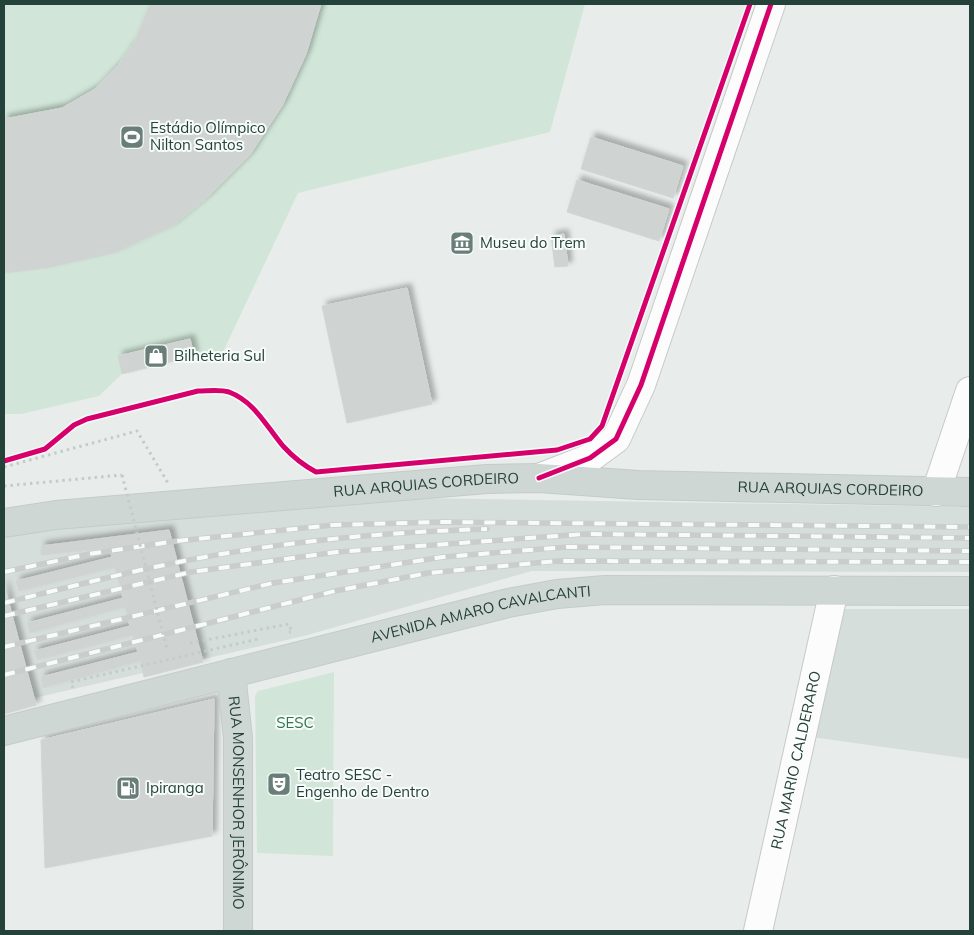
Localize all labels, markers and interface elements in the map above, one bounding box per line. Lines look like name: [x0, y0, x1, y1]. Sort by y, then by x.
place label: Estádio Olímpico Nilton Santos: [150, 118, 266, 154]
sports icon: Estádio Olímpico Nilton Santos: [119, 124, 145, 150]
museum icon: Museu do Trem: [449, 230, 475, 256]
place label: Museu do Trem: [480, 233, 586, 252]
shop icon: Bilheteria Sul: [143, 343, 169, 369]
place label: Bilheteria Sul: [174, 346, 265, 365]
street label: RUA ARQUIAS CORDEIRO: [333, 468, 519, 501]
street label: RUA ARQUIAS CORDEIRO: [737, 477, 924, 500]
street label: AVENIDA AMARO CAVALCANTI: [368, 581, 591, 647]
street label: RUA MARIO CALDERARO: [766, 669, 825, 851]
street label: RUA MONSENHOR JERÔNIMO: [225, 695, 248, 910]
park label: SESC: [276, 713, 314, 732]
place label: Teatro SESC - Engenho de Dentro: [296, 765, 429, 801]
theatre icon: Teatro SESC - Engenho de Dentro: [266, 771, 292, 797]
fuel station icon: Ipiranga: [115, 775, 141, 801]
place label: Ipiranga: [146, 778, 204, 797]

